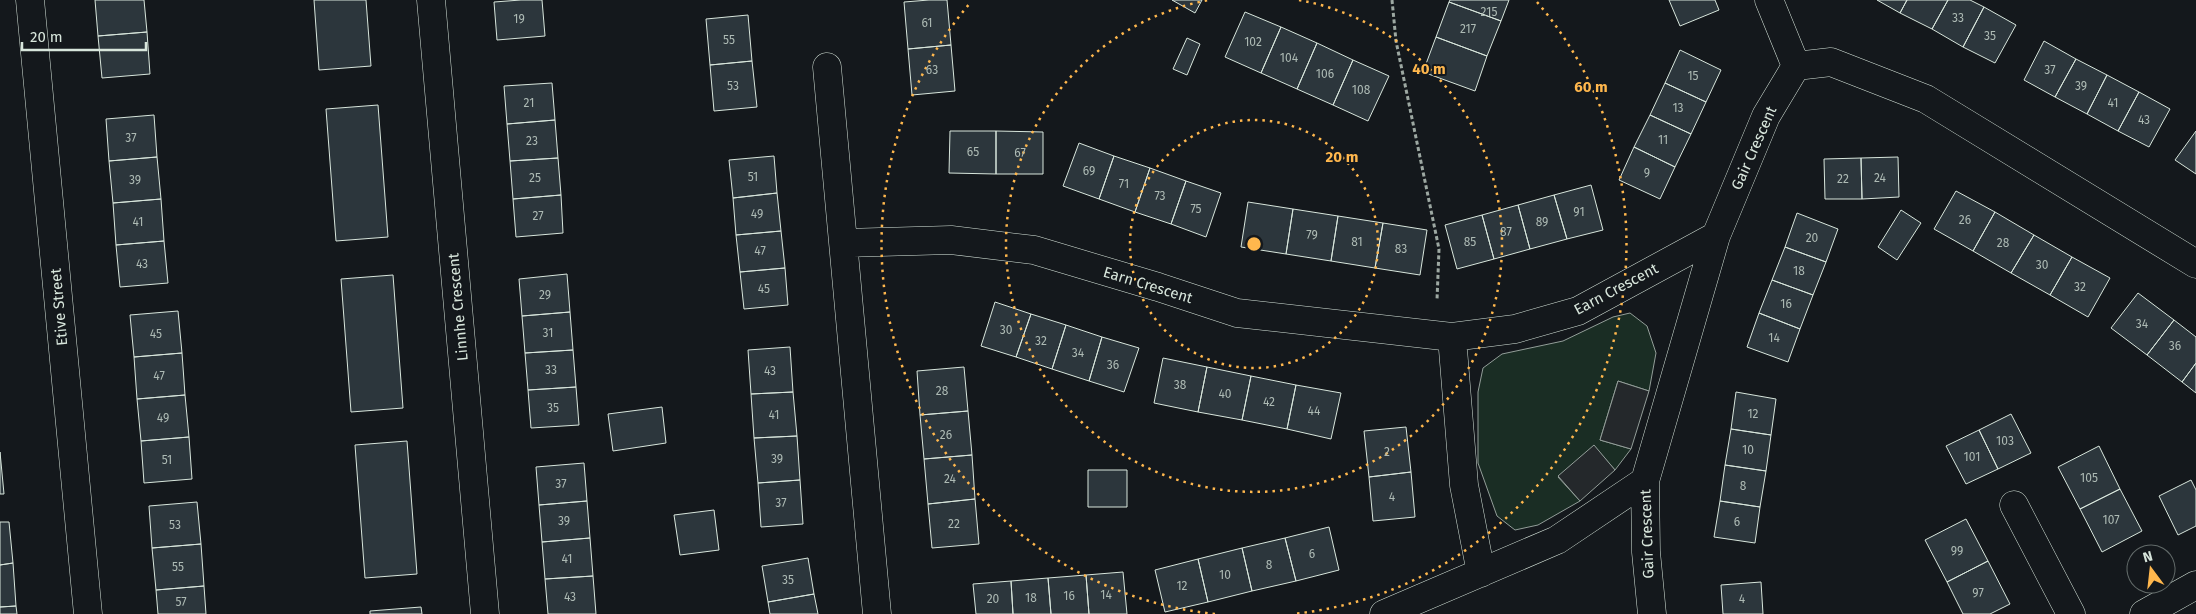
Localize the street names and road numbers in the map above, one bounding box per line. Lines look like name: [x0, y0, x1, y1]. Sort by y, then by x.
street label: Gair Crescent: [1728, 103, 1781, 193]
street label: Linnhe Crescent: [444, 252, 472, 362]
street label: Earn Crescent: [1571, 259, 1662, 319]
street label: Earn Crescent: [1101, 263, 1195, 307]
street label: Etive Street: [47, 267, 71, 346]
street label: Gair Crescent: [1636, 488, 1658, 579]

